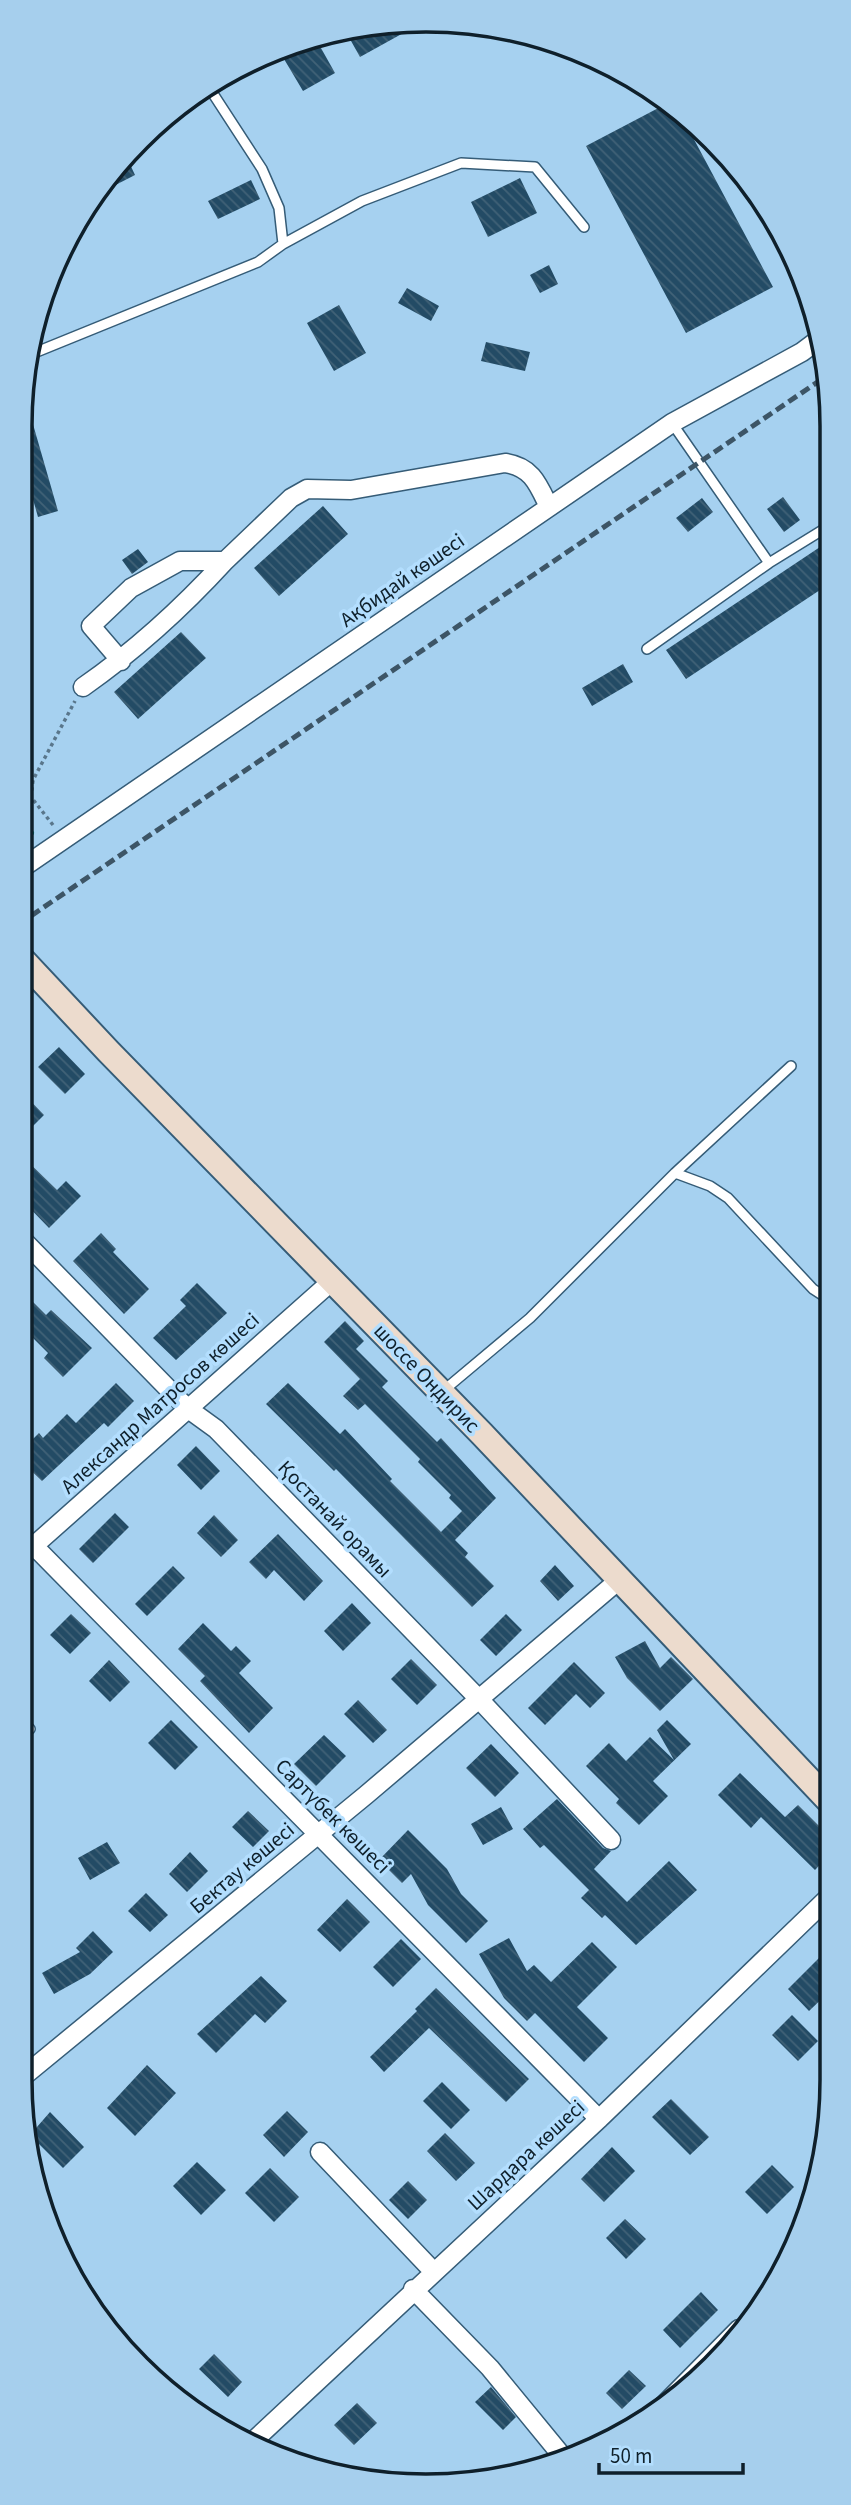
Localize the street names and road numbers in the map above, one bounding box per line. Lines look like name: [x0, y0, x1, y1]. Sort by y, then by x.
street label: Ақбидай көшесі: [334, 526, 470, 634]
street label: Александр Матросов көшесі: [54, 1305, 266, 1501]
street label: шоссе Ондирис: [367, 1317, 487, 1440]
street label: Қостанай орамы: [271, 1454, 399, 1584]
street label: Сартүбек көшесі: [269, 1752, 397, 1880]
street label: Бектау көшесі: [183, 1815, 301, 1921]
street label: Шардара көшесі: [461, 2093, 591, 2217]

